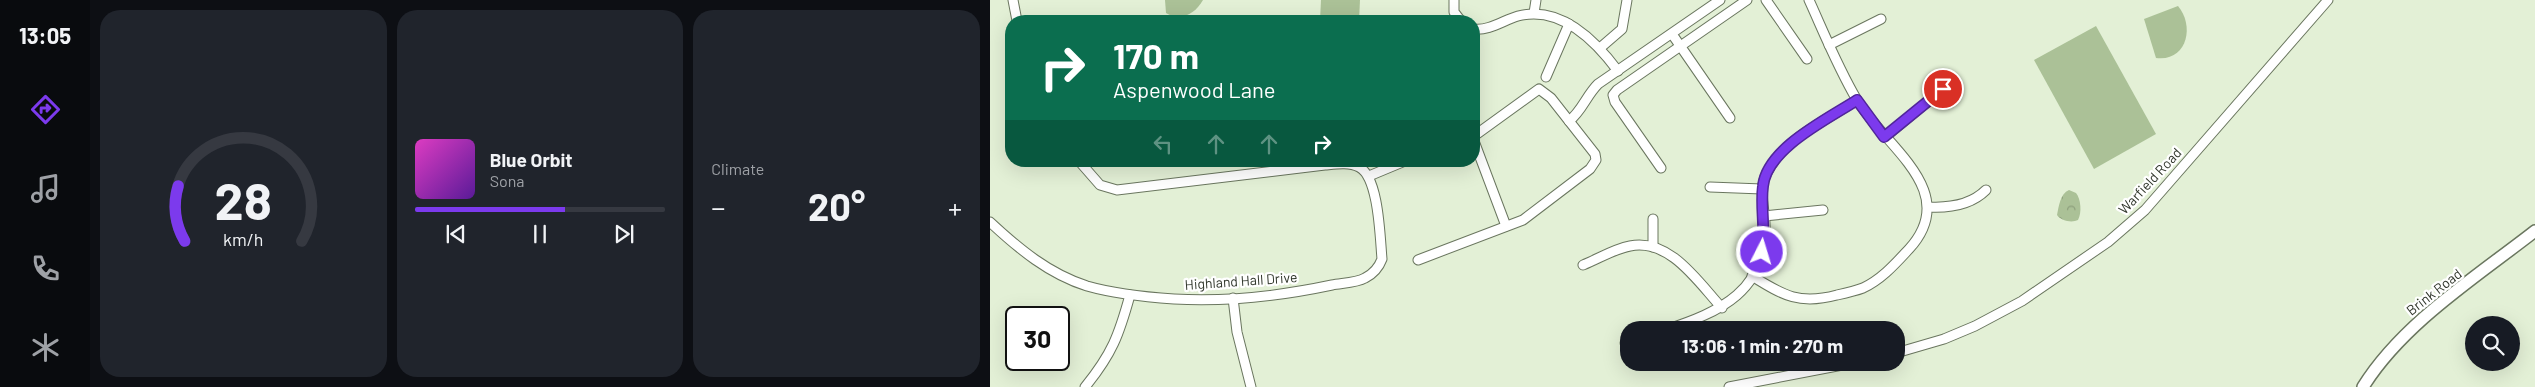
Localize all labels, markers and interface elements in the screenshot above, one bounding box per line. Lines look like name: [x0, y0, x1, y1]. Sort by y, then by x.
text: 13:05: [19, 22, 71, 48]
text: 170 m: [1113, 34, 1199, 76]
icon: right: [1030, 35, 1095, 100]
pin: [1922, 68, 1964, 110]
icon: arrive: [1929, 75, 1957, 103]
text: Aspenwood Lane: [1113, 76, 1275, 102]
icon: directions: [28, 92, 63, 127]
icon: left: [1149, 130, 1177, 158]
icon: ahead: [1202, 130, 1230, 158]
icon: ahead: [1255, 130, 1283, 158]
icon: right: [1308, 130, 1336, 158]
street label: Warfield Road: [2115, 144, 2185, 217]
text: Blue Orbit: [490, 148, 573, 171]
text: Climate: [711, 159, 764, 178]
text: 28: [215, 168, 272, 230]
icon: music: [28, 171, 63, 206]
text: Sona: [490, 171, 525, 190]
text: 20°: [808, 183, 865, 229]
text: −: [711, 190, 725, 224]
text: +: [948, 190, 962, 224]
icon: previous: [442, 220, 470, 248]
icon: pause: [526, 220, 554, 248]
icon: next: [610, 220, 638, 248]
position arrow: [1735, 225, 1787, 277]
text: km/h: [223, 228, 264, 250]
icon: phone: [28, 251, 63, 286]
street label: Brink Road: [2403, 265, 2465, 319]
street label: Highland Hall Drive: [1184, 268, 1298, 293]
speed limit sign: 30: [1005, 306, 1070, 371]
map controls: [2465, 316, 2520, 371]
button: search: [2465, 316, 2520, 371]
icon: climate: [28, 330, 63, 365]
text: 13:06 · 1 min · 270 m: [1682, 334, 1843, 357]

